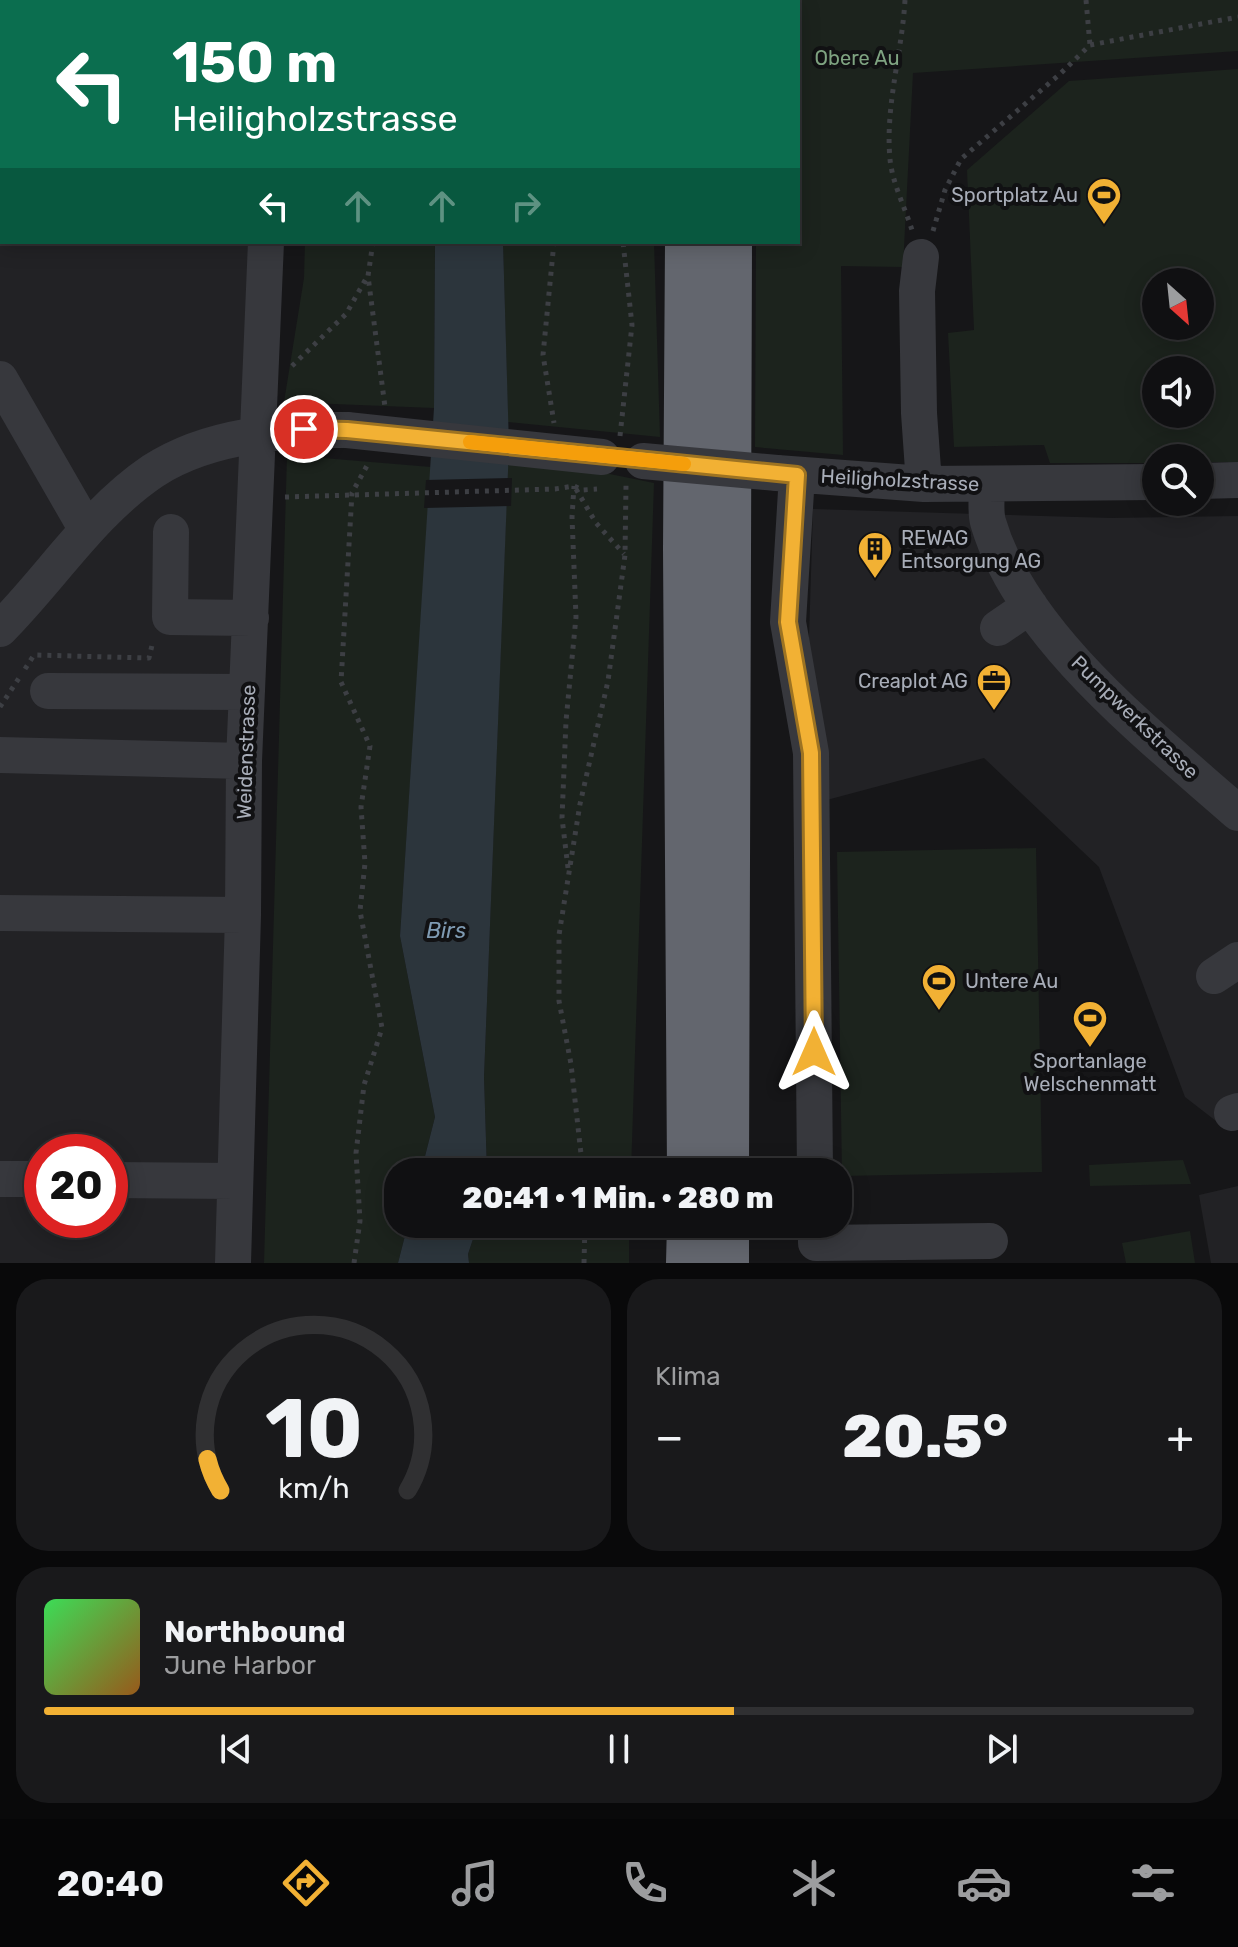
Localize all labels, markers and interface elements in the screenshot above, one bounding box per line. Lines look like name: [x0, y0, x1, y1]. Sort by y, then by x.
text: 150 m: [172, 30, 337, 96]
icon: left: [40, 32, 144, 136]
park label: Obere Au: [815, 46, 899, 70]
text: Heiligholzstrasse: [172, 97, 458, 140]
sports icon: Sportplatz Au: [1085, 176, 1123, 226]
place label: Sportplatz Au: [951, 183, 1078, 207]
icon: left: [252, 184, 296, 228]
icon: ahead: [336, 184, 380, 228]
icon: ahead: [420, 184, 464, 228]
icon: right: [504, 184, 548, 228]
north arrow: [1142, 268, 1214, 340]
map controls: [1142, 268, 1214, 516]
button: sound: [1142, 356, 1214, 428]
pin: [270, 395, 338, 463]
icon: arrive: [282, 407, 326, 451]
button: search: [1142, 444, 1214, 516]
street label: Heiligholzstrasse: [820, 464, 980, 496]
place label: REWAG Entsorgung AG: [901, 526, 1041, 573]
building icon: REWAG Entsorgung AG: [856, 530, 894, 580]
street label: Pumpwerkstrasse: [1067, 650, 1203, 784]
office icon: Creaplot AG: [975, 662, 1013, 712]
place label: Creaplot AG: [858, 669, 968, 693]
street label: Weidenstrasse: [232, 684, 260, 820]
water label: Birs: [426, 917, 466, 944]
sports icon: Untere Au: [920, 962, 958, 1012]
place label: Untere Au: [965, 969, 1058, 993]
sports icon: Sportanlage Welschenmatt: [1071, 999, 1109, 1049]
position arrow: [772, 1010, 856, 1094]
place label: Sportanlage Welschenmatt: [1024, 1049, 1157, 1096]
speed limit sign: 20: [24, 1134, 128, 1238]
text: 20:41 · 1 Min. · 280 m: [462, 1180, 774, 1216]
text: Klima: [655, 1361, 721, 1392]
text: 10: [265, 1379, 362, 1478]
text: 20.5°: [842, 1401, 1008, 1472]
text: −: [655, 1411, 684, 1463]
text: +: [1167, 1411, 1194, 1463]
text: km/h: [278, 1471, 349, 1505]
text: Northbound: [164, 1614, 346, 1650]
text: June Harbor: [164, 1650, 316, 1681]
icon: previous: [214, 1727, 258, 1771]
icon: pause: [597, 1727, 641, 1771]
icon: next: [980, 1727, 1024, 1771]
icon: directions: [278, 1855, 334, 1911]
icon: music: [447, 1855, 503, 1911]
icon: phone: [617, 1855, 673, 1911]
icon: climate: [786, 1855, 842, 1911]
icon: car: [956, 1855, 1012, 1911]
icon: filters: [1125, 1855, 1181, 1911]
text: 20:40: [57, 1862, 164, 1905]

